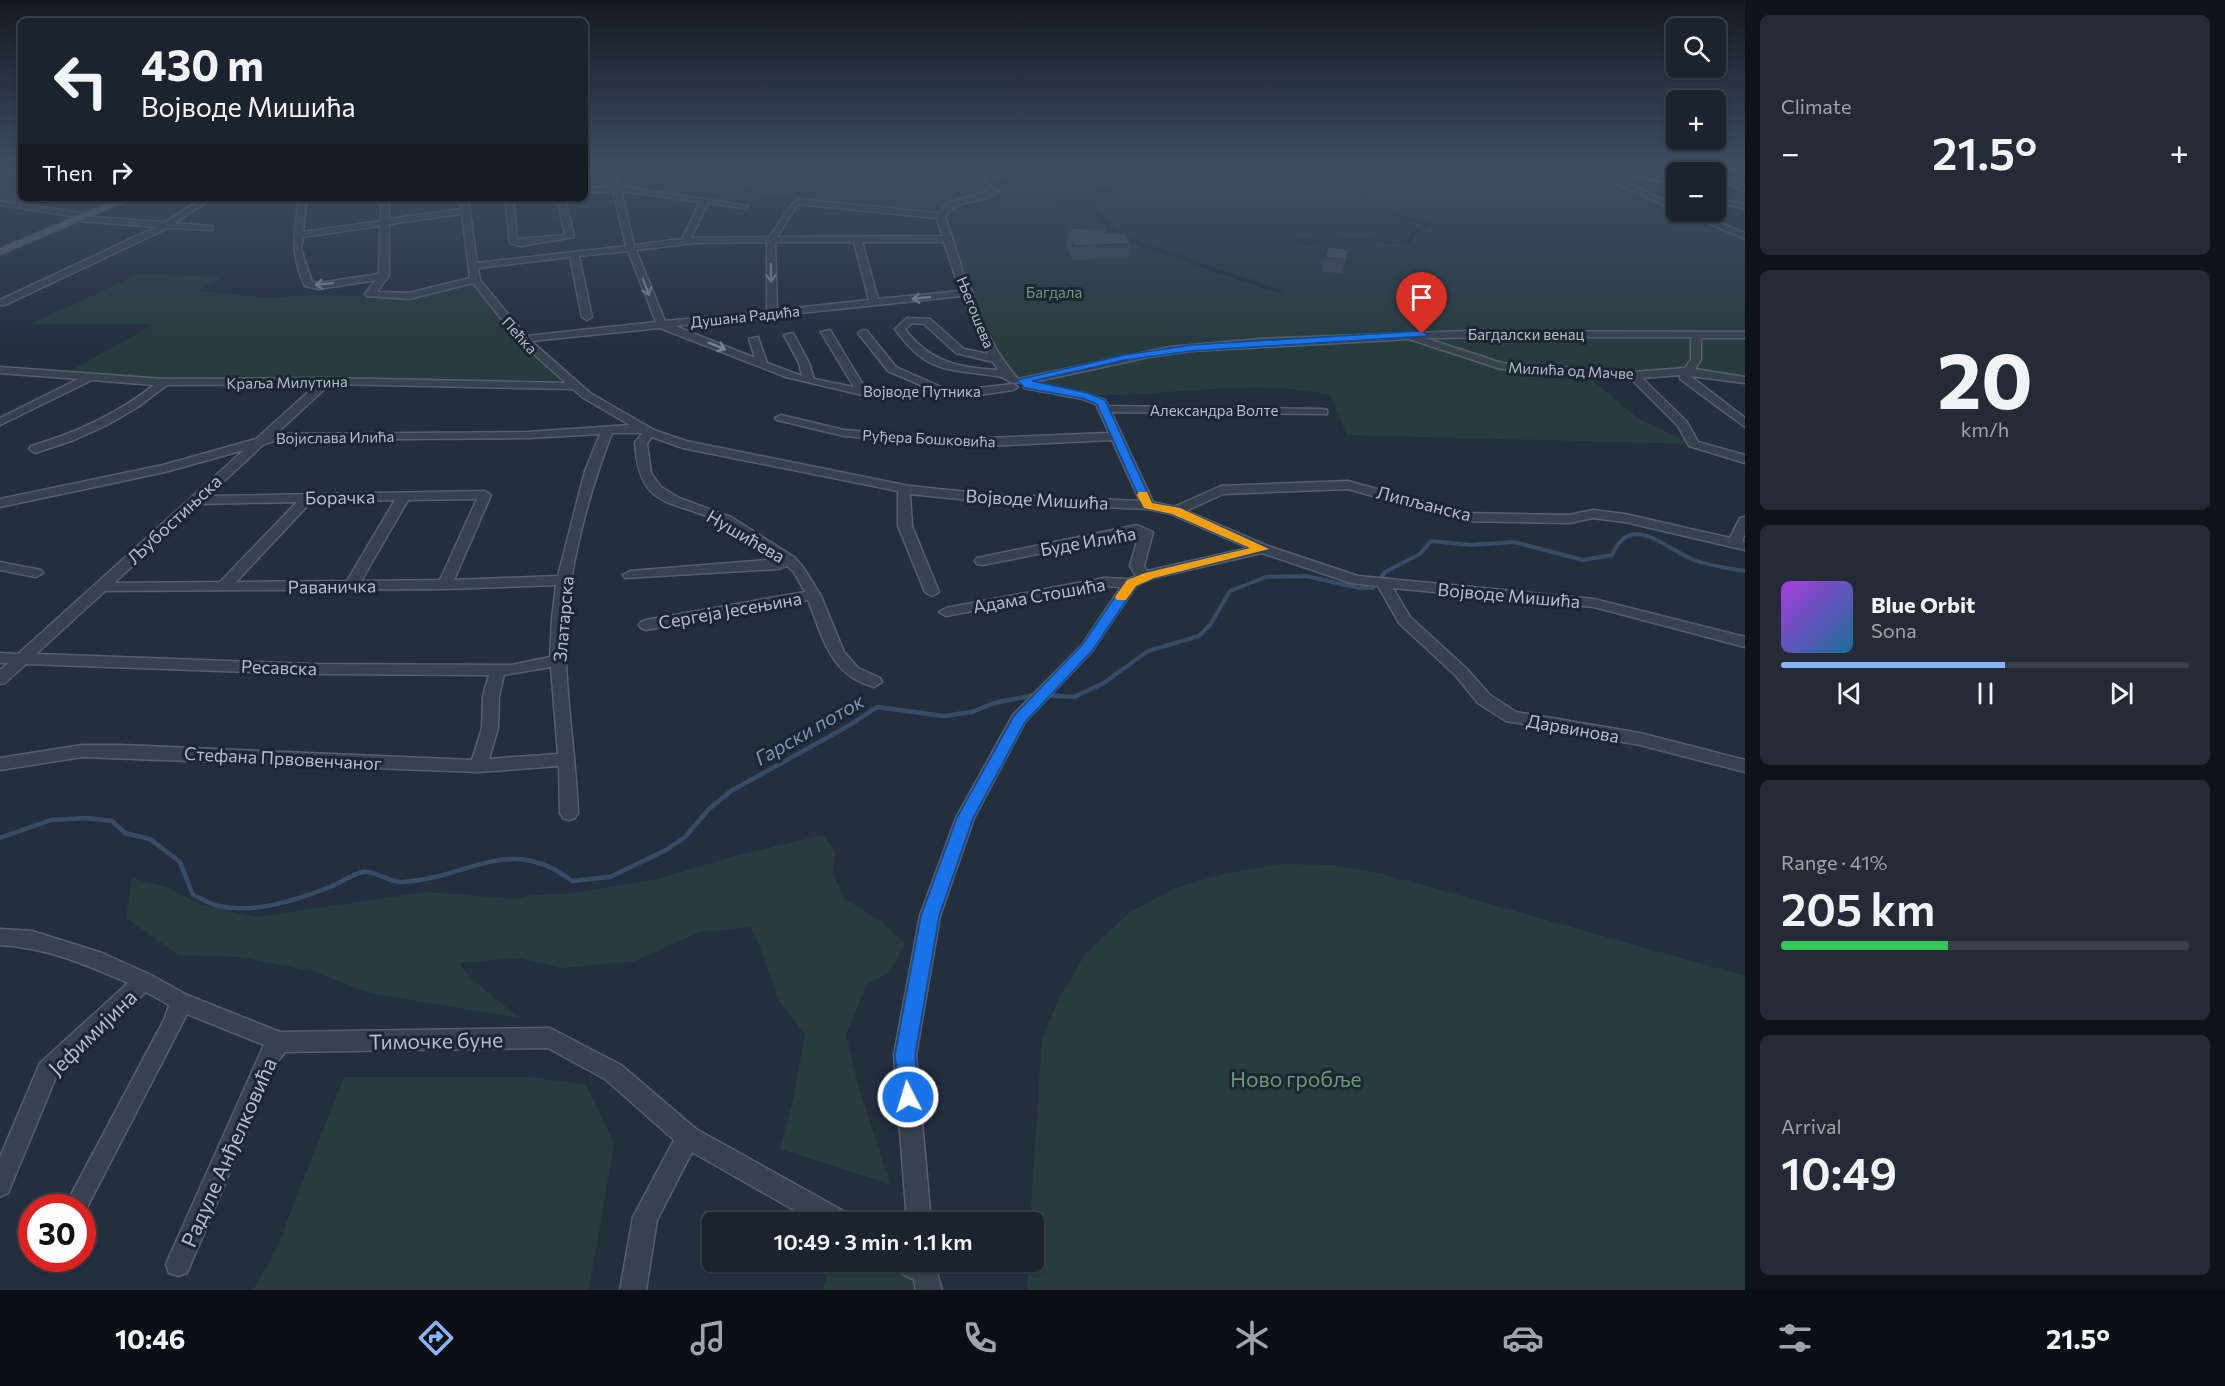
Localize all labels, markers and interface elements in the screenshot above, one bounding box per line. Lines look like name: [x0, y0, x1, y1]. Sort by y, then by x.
map controls: [1666, 18, 1726, 222]
button: search: [1666, 18, 1726, 78]
text: 430 m: [141, 38, 264, 90]
icon: left: [42, 42, 120, 120]
text: Војводе Мишића: [141, 90, 356, 123]
button: +: [1666, 90, 1726, 150]
text: Climate: [1781, 94, 1851, 118]
text: 21.5°: [1932, 124, 2037, 179]
text: −: [1781, 131, 1800, 172]
text: +: [2170, 131, 2189, 172]
icon: right: [105, 156, 138, 189]
text: Then: [42, 159, 93, 186]
button: −: [1666, 162, 1726, 222]
one-way arrow: [765, 263, 777, 283]
pin: [1396, 272, 1447, 334]
street label: Његошева: [953, 274, 999, 350]
one-way arrow: [642, 277, 653, 295]
one-way arrow: [315, 279, 335, 290]
icon: arrive: [1405, 281, 1438, 314]
park label: Багдала: [1026, 283, 1082, 301]
one-way arrow: [911, 293, 931, 304]
street label: Душана Радића: [689, 301, 801, 331]
street label: Пећка: [499, 313, 541, 357]
street label: Багдалски венац: [1468, 325, 1585, 343]
text: 20: [1937, 330, 2033, 425]
one-way arrow: [707, 341, 726, 352]
street label: Милића од Мачве: [1508, 358, 1634, 382]
street label: Краља Милутина: [226, 372, 348, 392]
street label: Војводе Путника: [863, 382, 981, 400]
street label: Александра Волте: [1150, 401, 1278, 419]
text: km/h: [1961, 417, 2009, 441]
street label: Руђера Бошковића: [862, 426, 996, 450]
street label: Војислава Илића: [276, 427, 394, 447]
street label: Љубостињска: [122, 470, 226, 568]
street label: Липљанска: [1374, 481, 1474, 525]
street label: Војводе Мишића: [965, 484, 1109, 514]
street label: Борачка: [305, 485, 375, 509]
street label: Нушићева: [703, 505, 789, 567]
street label: Буде Илића: [1038, 522, 1138, 560]
street label: Адама Стошића: [971, 573, 1107, 617]
street label: Раваничка: [288, 574, 376, 598]
street label: Златарска: [548, 575, 578, 663]
street label: Војводе Мишића: [1437, 578, 1581, 612]
street label: Сергеја Јесењина: [657, 587, 803, 633]
text: Blue Orbit: [1871, 591, 1975, 618]
text: Sona: [1871, 618, 1917, 642]
street label: Ресавска: [241, 655, 317, 679]
icon: previous: [1833, 677, 1866, 710]
icon: pause: [1969, 677, 2002, 710]
icon: next: [2105, 677, 2138, 710]
water label: Гарски поток: [750, 687, 869, 770]
street label: Дарвинова: [1525, 709, 1621, 747]
street label: Стефана Првовенчаног: [184, 742, 382, 774]
text: Range · 41%: [1781, 850, 1887, 874]
text: 205 km: [1781, 880, 1935, 935]
street label: Јефимијина: [43, 984, 141, 1080]
street label: Тимочке буне: [369, 1026, 503, 1054]
street label: Радуле Анђелковића: [175, 1053, 281, 1251]
position arrow: [876, 1065, 940, 1129]
park label: Ново гробље: [1230, 1066, 1362, 1091]
text: Arrival: [1781, 1114, 1842, 1138]
text: 10:49: [1781, 1144, 1897, 1199]
speed limit sign: 30: [18, 1194, 96, 1272]
text: 10:49 · 3 min · 1.1 km: [774, 1228, 972, 1255]
icon: directions: [415, 1317, 457, 1359]
icon: music: [687, 1317, 729, 1359]
icon: phone: [959, 1317, 1001, 1359]
icon: climate: [1231, 1317, 1273, 1359]
icon: car: [1502, 1317, 1544, 1359]
icon: filters: [1774, 1317, 1816, 1359]
text: 10:46: [115, 1322, 185, 1355]
text: 21.5°: [2046, 1322, 2110, 1355]

